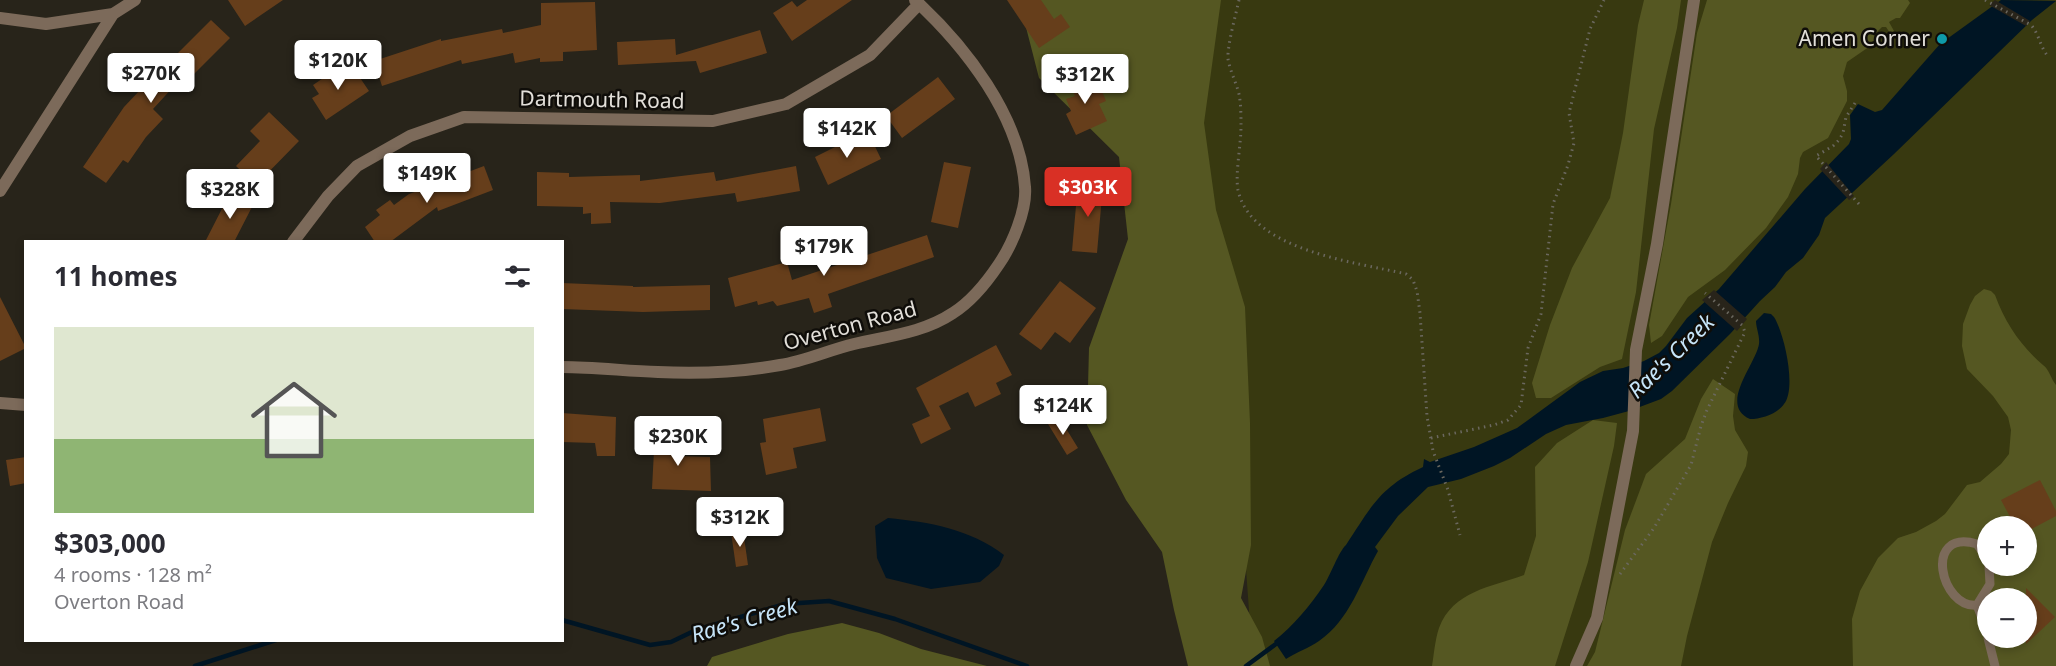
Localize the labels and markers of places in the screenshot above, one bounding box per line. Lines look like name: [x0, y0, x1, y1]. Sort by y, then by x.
place label: Amen Corner: [1799, 24, 1930, 52]
marker: Amen Corner: [1935, 32, 1949, 46]
pin: $120K: [296, 40, 380, 91]
pin: $270K: [109, 53, 193, 104]
pin: $312K: [1043, 54, 1127, 105]
pin: $142K: [805, 108, 889, 159]
pin: $149K: [385, 153, 469, 204]
pin: $303K: [1046, 167, 1130, 218]
pin: $328K: [188, 169, 272, 220]
pin: $179K: [782, 226, 866, 277]
pin: $124K: [1021, 385, 1105, 436]
pin: $230K: [636, 416, 720, 467]
pin: $312K: [698, 497, 782, 548]

